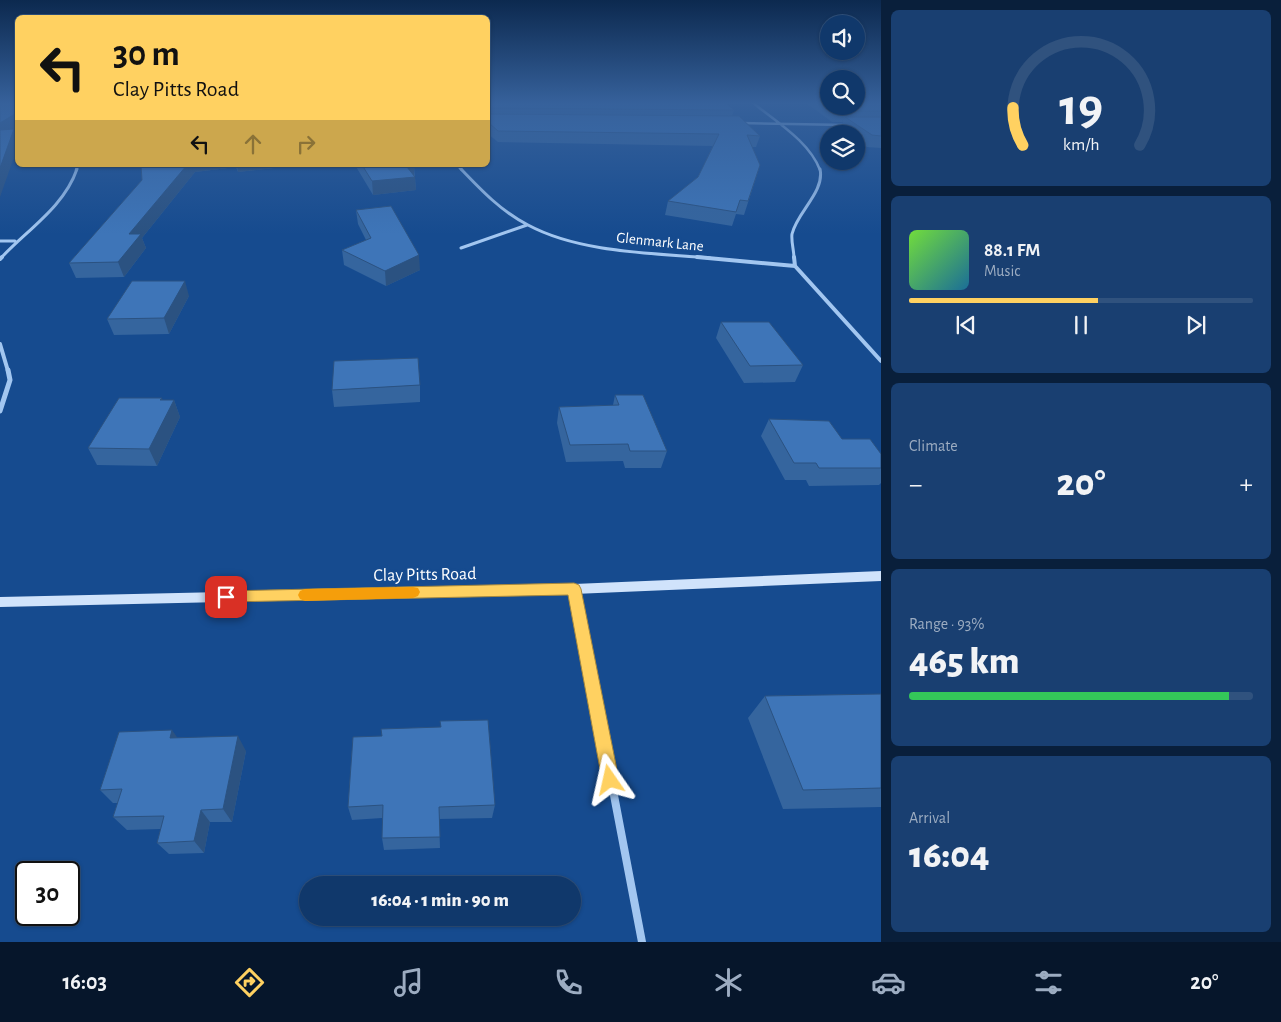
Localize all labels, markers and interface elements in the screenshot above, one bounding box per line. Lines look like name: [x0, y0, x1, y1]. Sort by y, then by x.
map controls: [820, 15, 865, 170]
button: sound: [820, 15, 865, 60]
icon: left: [30, 35, 95, 100]
text: 30 m: [113, 37, 180, 72]
button: search: [820, 70, 865, 115]
text: Clay Pitts Road: [113, 78, 239, 100]
text: 19: [1059, 82, 1103, 134]
button: layers: [820, 125, 865, 170]
icon: left: [186, 130, 214, 158]
icon: ahead: [239, 130, 267, 158]
icon: right: [292, 130, 320, 158]
text: km/h: [1063, 136, 1099, 154]
street label: Glenmark Lane: [616, 230, 704, 254]
text: 88.1 FM: [984, 241, 1040, 260]
text: Music: [984, 263, 1020, 279]
icon: previous: [952, 311, 980, 339]
icon: pause: [1067, 311, 1095, 339]
icon: next: [1182, 311, 1210, 339]
text: Climate: [909, 438, 958, 454]
text: 20°: [1057, 465, 1105, 503]
text: −: [909, 471, 922, 499]
text: +: [1240, 471, 1253, 499]
street label: Clay Pitts Road: [373, 565, 477, 585]
pin: [205, 576, 247, 618]
icon: arrive: [212, 583, 240, 611]
text: Range · 93%: [909, 616, 984, 632]
text: 465 km: [909, 643, 1020, 681]
position arrow: [583, 753, 635, 805]
text: Arrival: [909, 810, 950, 826]
text: 16:04: [909, 837, 989, 875]
speed limit sign: 30: [15, 861, 80, 926]
text: 16:04 · 1 min · 90 m: [371, 891, 509, 910]
icon: directions: [232, 965, 267, 1000]
icon: music: [391, 965, 426, 1000]
icon: phone: [551, 965, 586, 1000]
icon: climate: [711, 965, 746, 1000]
icon: car: [871, 965, 906, 1000]
icon: filters: [1031, 965, 1066, 1000]
text: 16:03: [62, 971, 107, 993]
text: 20°: [1190, 971, 1219, 993]

